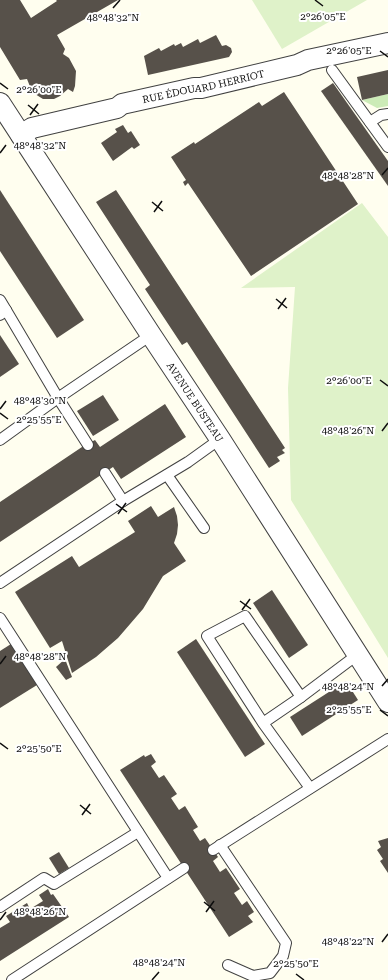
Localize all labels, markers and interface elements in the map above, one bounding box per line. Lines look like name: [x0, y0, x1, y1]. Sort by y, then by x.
text: 2°26'05"E: [300, 11, 346, 22]
text: 48°48'32"N: [87, 12, 139, 23]
text: 2°26'05"E: [326, 45, 372, 56]
street label: RUE ÉDOUARD HERRIOT: [141, 68, 266, 105]
text: 2°26'00"E: [16, 84, 62, 95]
text: 48°48'32"N: [14, 140, 66, 151]
text: 48°48'28"N: [322, 170, 374, 181]
street label: AVENUE BUSTEAU: [165, 360, 225, 444]
text: 2°26'00"E: [326, 375, 372, 386]
text: 48°48'30"N: [14, 395, 66, 406]
text: 2°25'55"E: [16, 414, 62, 425]
text: 48°48'26"N: [322, 425, 374, 436]
text: 48°48'28"N: [14, 651, 66, 662]
text: 48°48'24"N: [322, 681, 374, 692]
text: 2°25'55"E: [326, 704, 372, 715]
text: 2°25'50"E: [16, 743, 62, 754]
text: 48°48'26"N: [14, 906, 66, 917]
text: 48°48'22"N: [322, 936, 374, 947]
text: 48°48'24"N: [133, 957, 185, 968]
text: 2°25'50"E: [273, 958, 319, 969]

